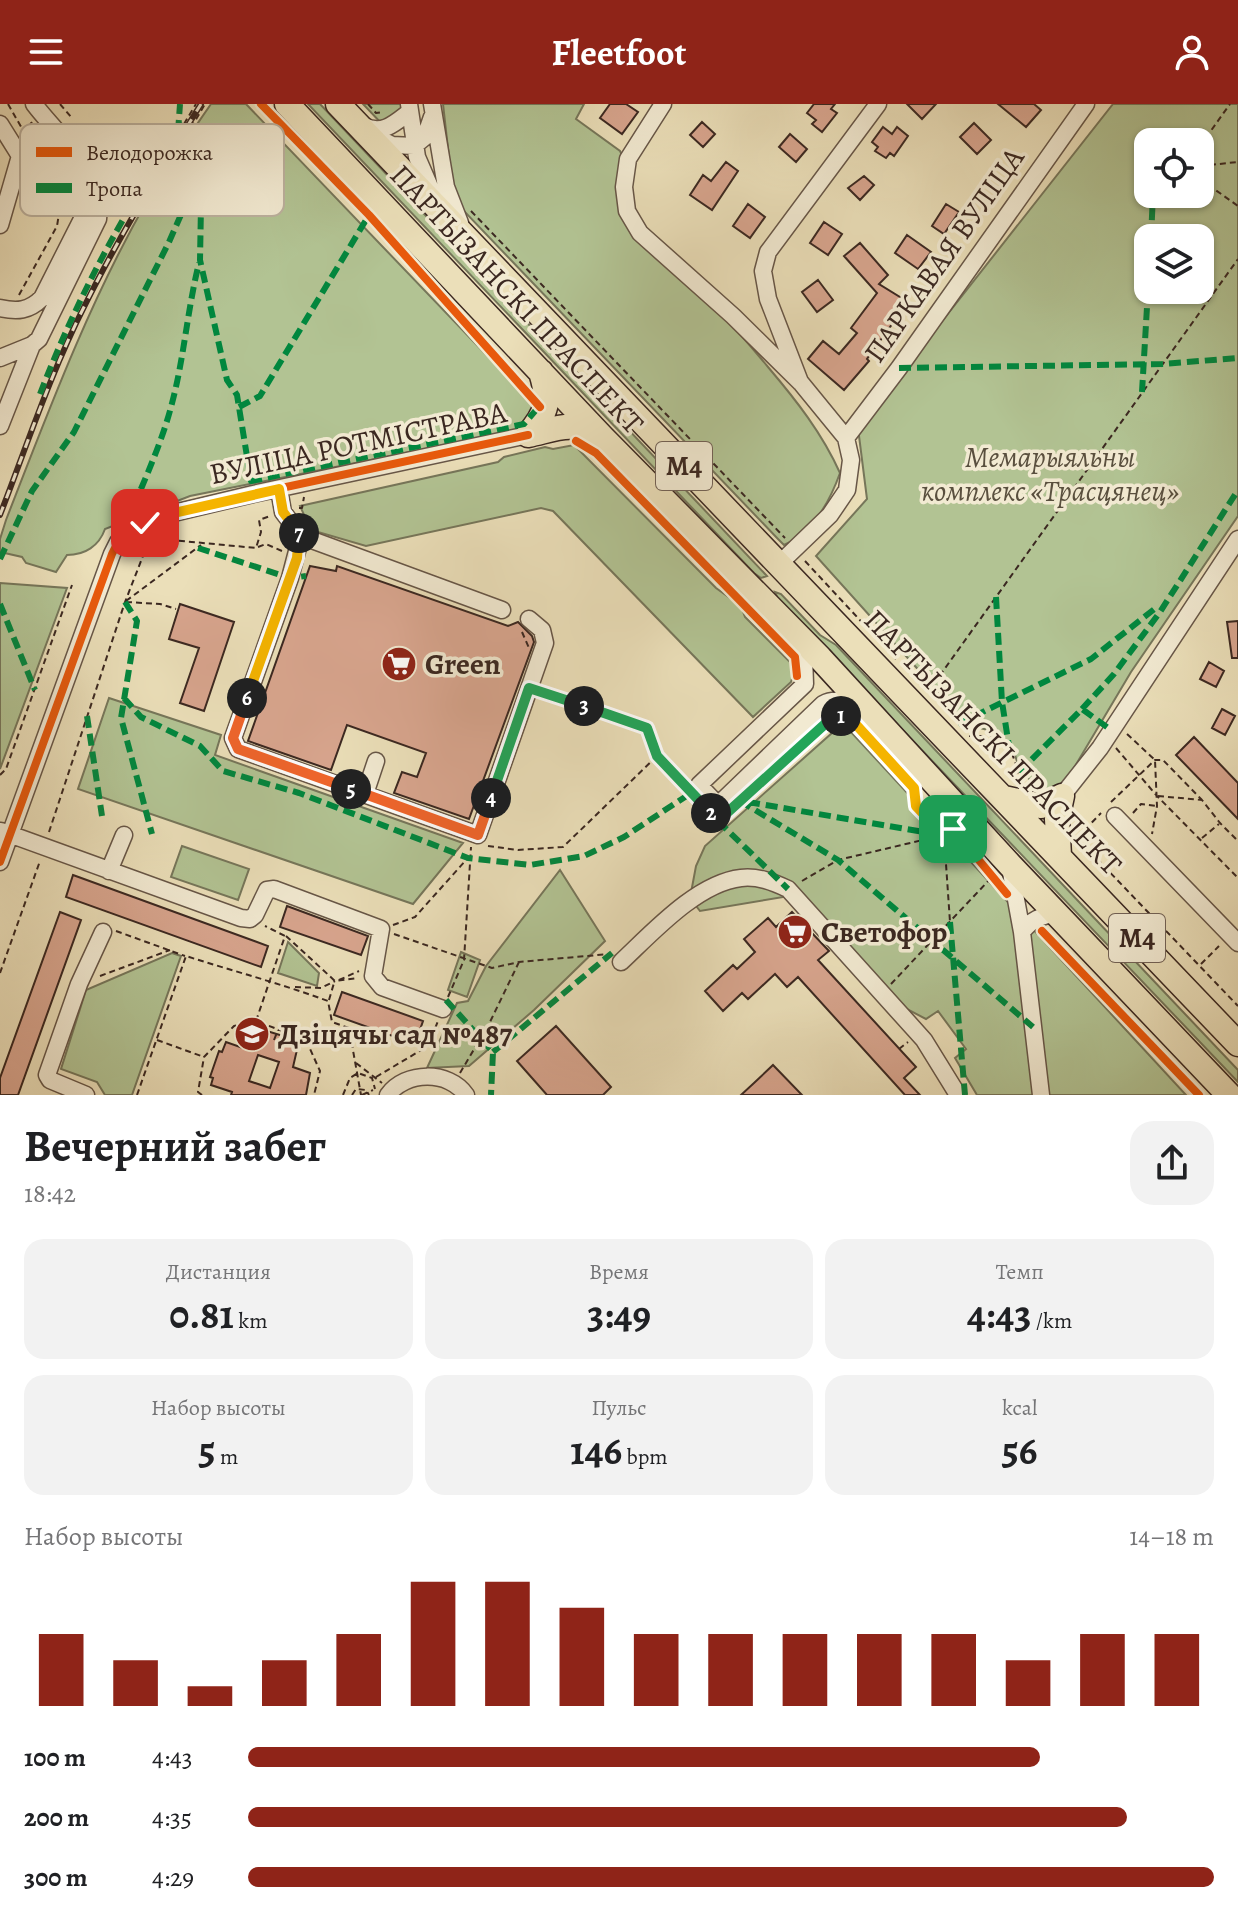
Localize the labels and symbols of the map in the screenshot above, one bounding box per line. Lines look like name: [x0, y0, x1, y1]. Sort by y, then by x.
legend: [20, 124, 284, 216]
text: Велодорожка: [86, 138, 214, 168]
street label: ПАРКАВАЯ ВУЛІЦА: [855, 139, 1034, 371]
street label: ПАРТЫЗАНСКІ ПРАСПЕКТ: [381, 156, 653, 443]
text: Тропа: [86, 174, 144, 204]
street label: ВУЛІЦА РОТМІСТРАВА: [206, 392, 511, 494]
park label: Мемарыяльны комплекс «Трасцянец»: [921, 437, 1179, 511]
road number: М4: [656, 442, 712, 490]
pin: [111, 489, 179, 557]
pin: 7: [279, 513, 319, 553]
street label: ПАРТЫЗАНСКІ ПРАСПЕКТ: [855, 600, 1131, 884]
place label: Green: [425, 644, 501, 684]
supermarket icon: Green: [380, 645, 418, 683]
pin: 6: [227, 678, 267, 718]
pin: 3: [564, 686, 604, 726]
pin: 1: [821, 696, 861, 736]
pin: 5: [331, 769, 371, 809]
pin: 4: [471, 778, 511, 818]
pin: 2: [691, 793, 731, 833]
pin: [919, 795, 987, 863]
place label: Светофор: [821, 912, 947, 952]
supermarket icon: Светофор: [776, 913, 814, 951]
road number: М4: [1109, 914, 1165, 962]
place label: Дзіцячы сад №487: [278, 1014, 512, 1054]
school or university icon: Дзіцячы сад №487: [233, 1015, 271, 1053]

